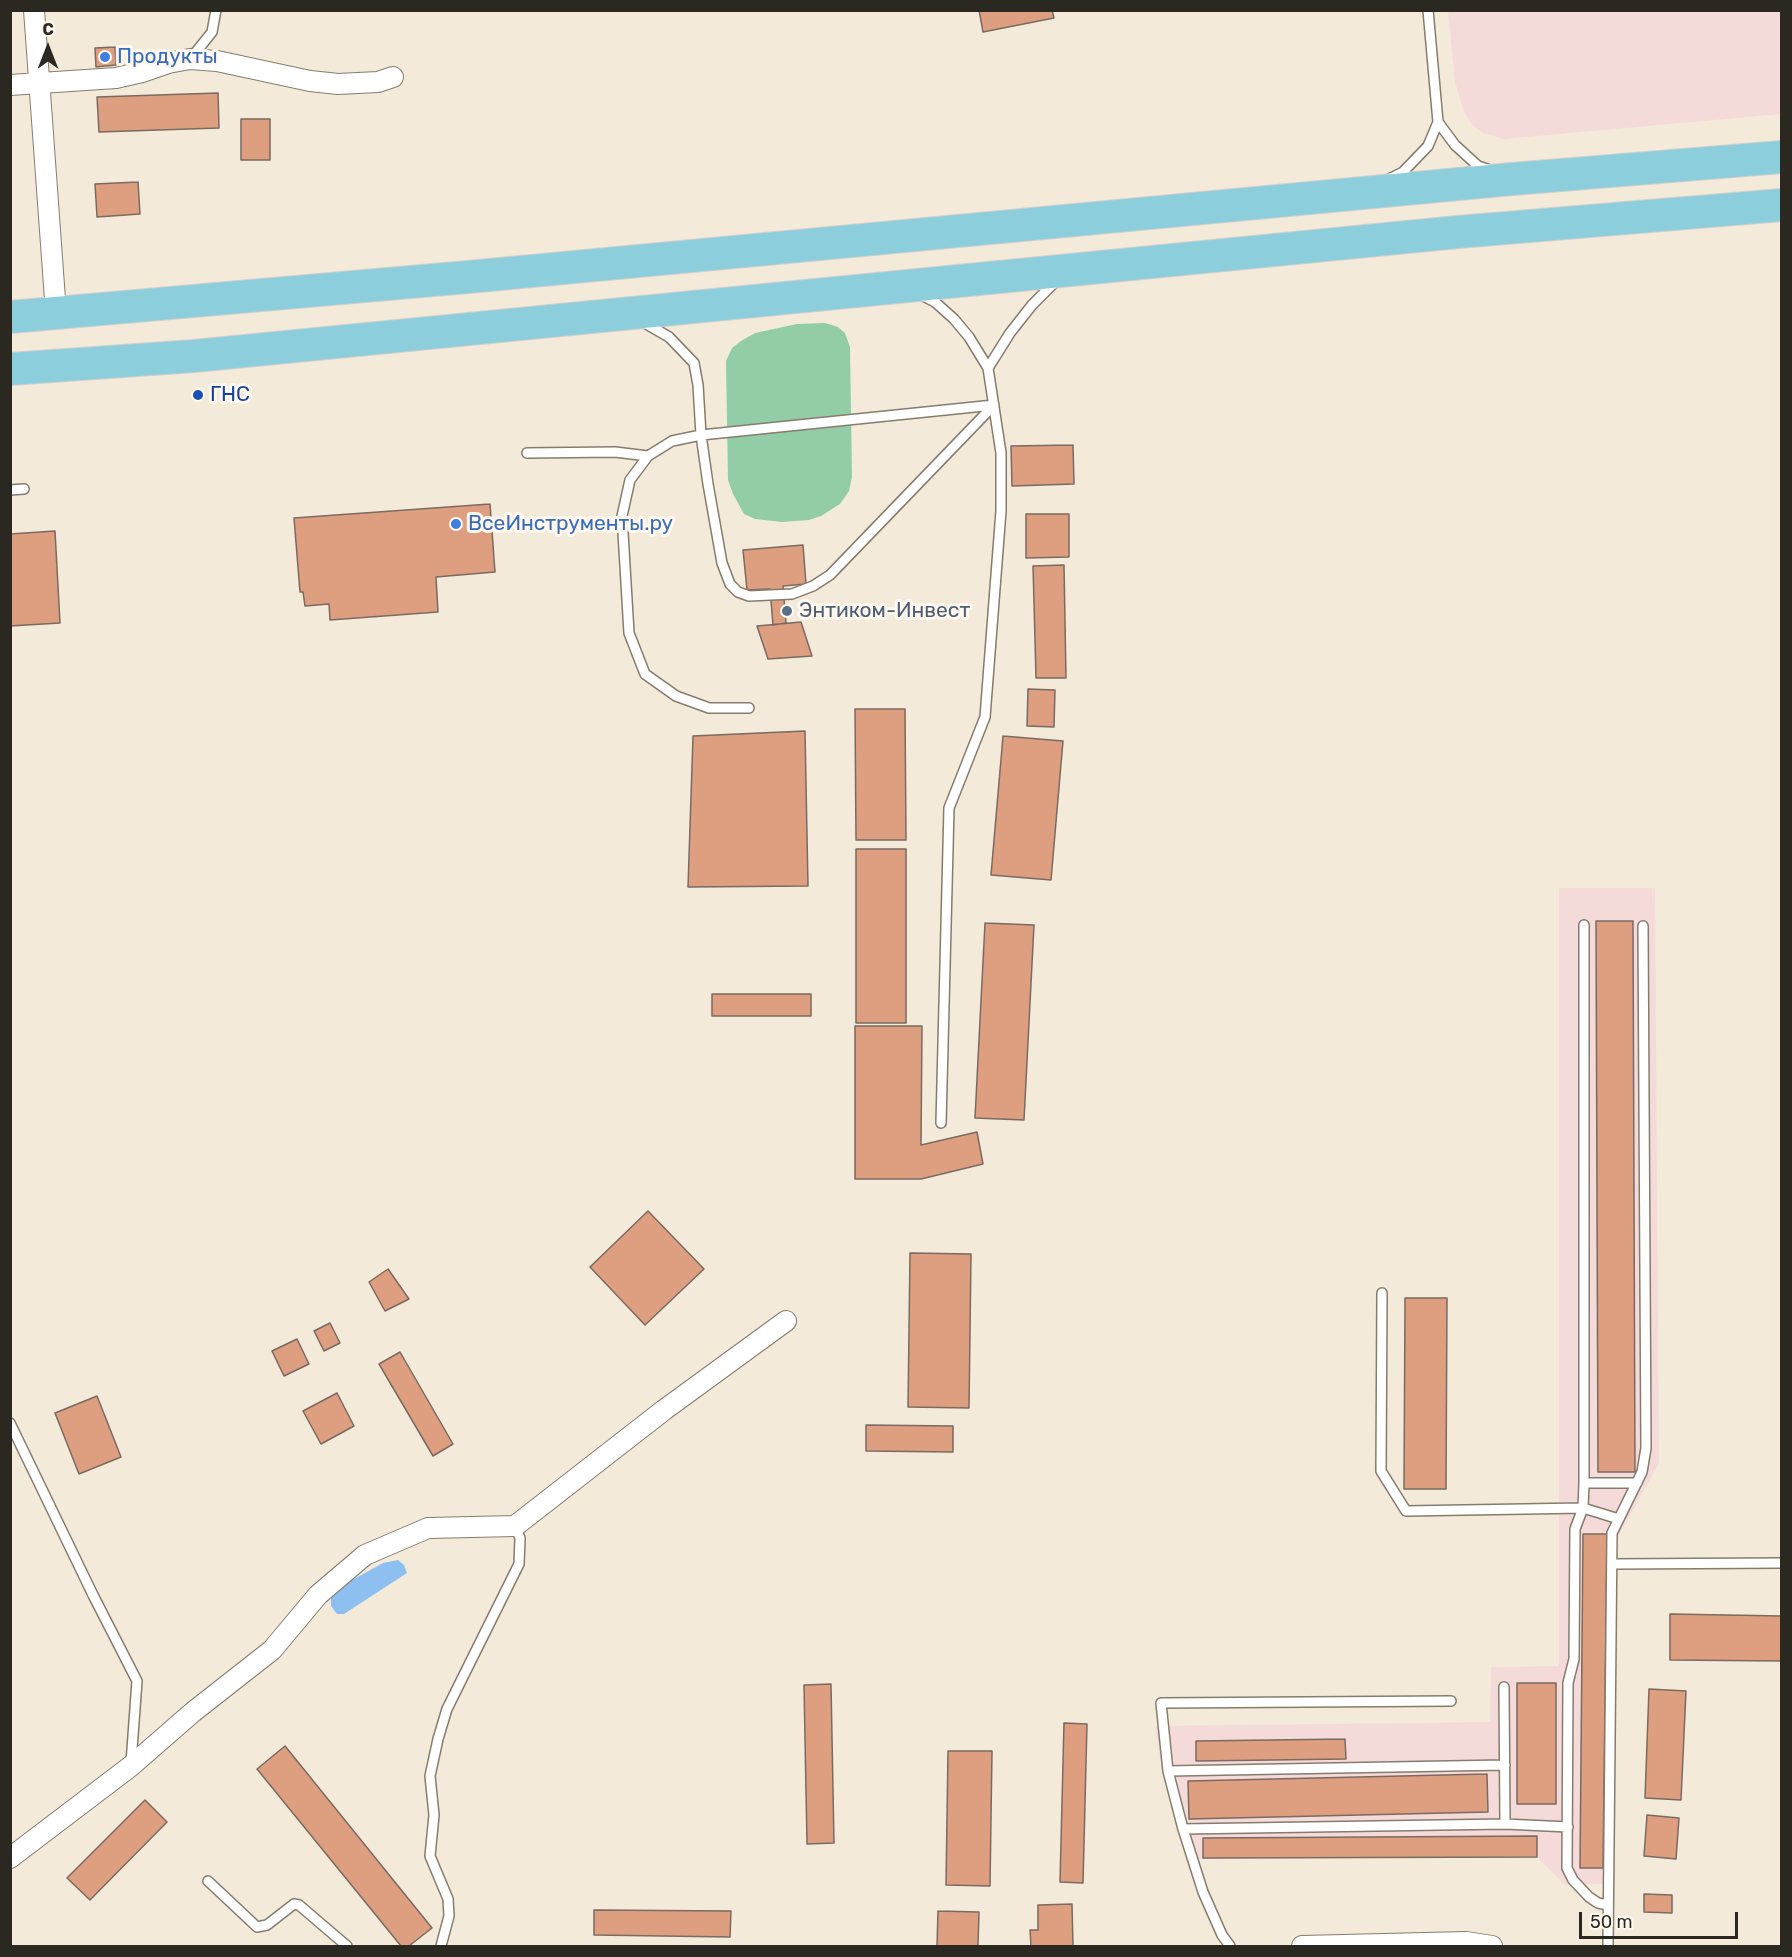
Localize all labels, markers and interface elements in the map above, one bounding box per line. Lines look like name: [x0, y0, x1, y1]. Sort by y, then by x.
north arrow: [18, 18, 78, 78]
text: С: [42, 20, 54, 39]
place label: Продукты: [117, 44, 218, 70]
marker: Продукты: [98, 50, 112, 64]
place label: ГНС: [210, 382, 250, 408]
marker: ГНС: [191, 388, 205, 402]
place label: ВсеИнструменты.ру: [468, 511, 673, 537]
marker: ВсеИнструменты.ру: [449, 517, 463, 531]
place label: Энтиком-Инвест: [799, 598, 970, 624]
marker: Энтиком-Инвест: [780, 604, 794, 618]
scale bar: [1582, 1900, 1741, 1938]
text: 50 m: [1590, 1911, 1633, 1933]

